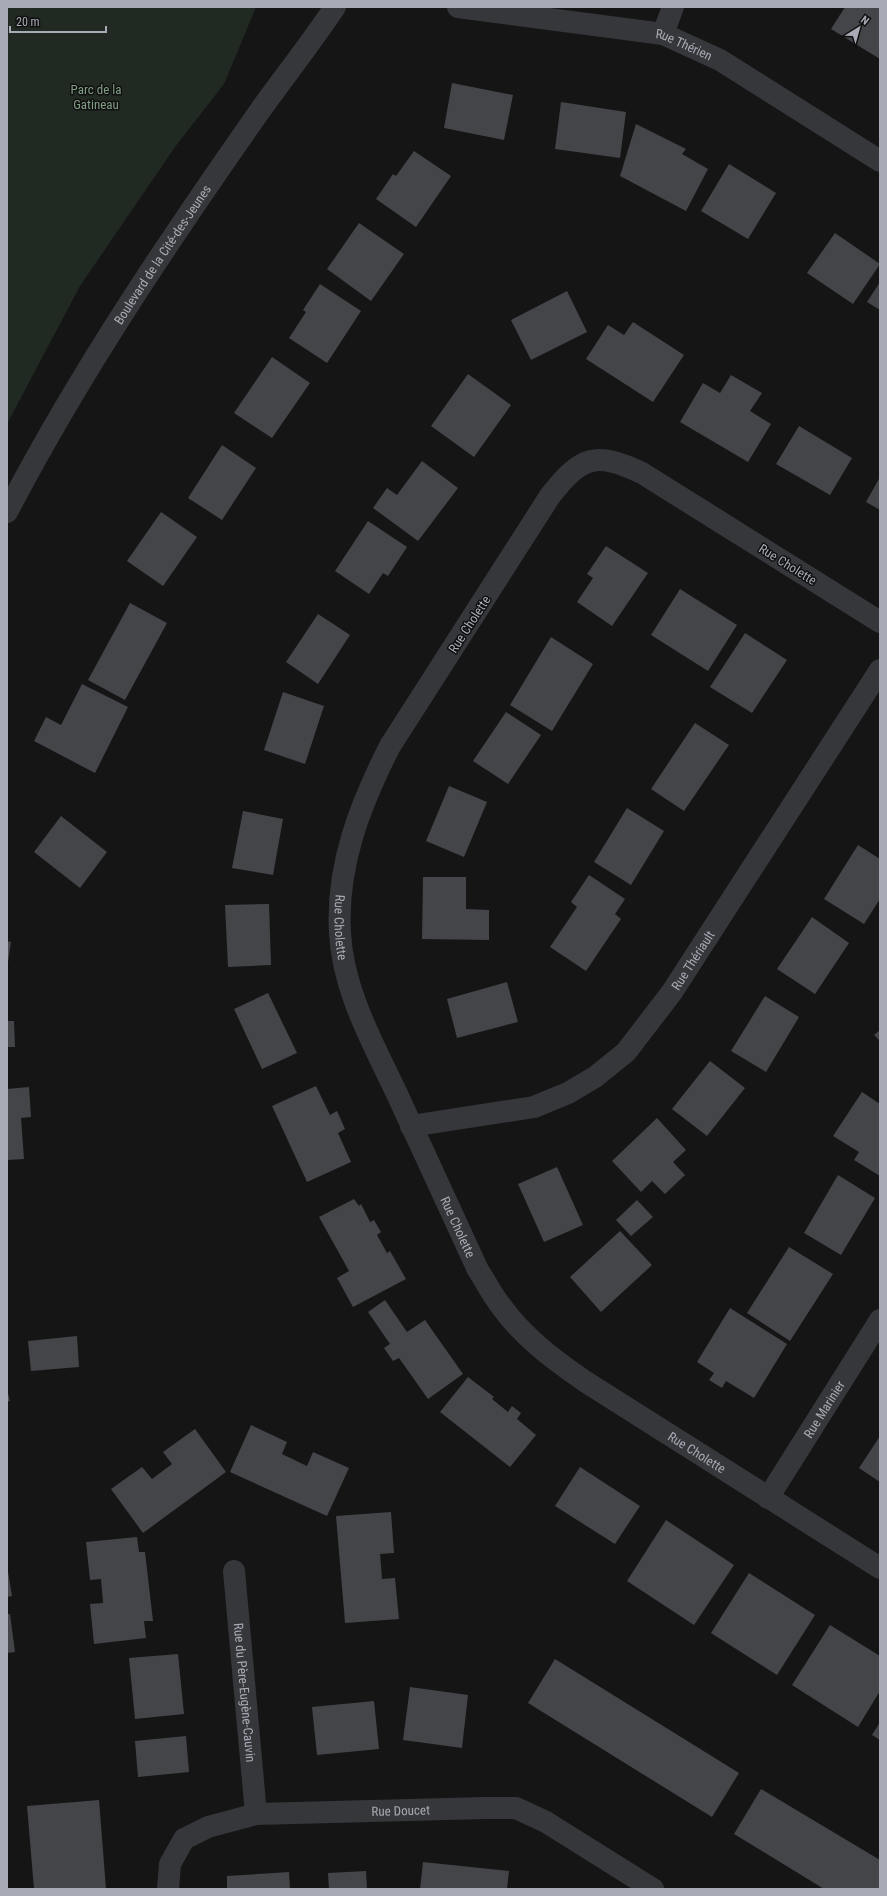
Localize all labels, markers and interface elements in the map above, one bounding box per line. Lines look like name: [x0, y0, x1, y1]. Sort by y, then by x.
scale bar: [10, 8, 106, 34]
north arrow: [839, 8, 879, 48]
text: N: [858, 13, 872, 28]
text: 20 m: [16, 15, 40, 29]
street label: Rue Thérien: [655, 26, 715, 63]
park label: Parc de la Gatineau: [71, 82, 121, 112]
street label: Boulevard de la Cité-des-Jeunes: [111, 182, 214, 327]
street label: Rue Cholette: [756, 541, 819, 588]
street label: Rue Cholette: [445, 593, 493, 656]
street label: Rue Cholette: [332, 894, 350, 961]
street label: Rue Thériault: [668, 928, 718, 993]
street label: Rue Cholette: [437, 1194, 478, 1260]
street label: Rue Marinier: [801, 1378, 848, 1441]
street label: Rue Cholette: [665, 1429, 728, 1476]
street label: Rue du Père-Eugène-Cauvin: [231, 1622, 258, 1763]
street label: Rue Doucet: [371, 1802, 430, 1819]

